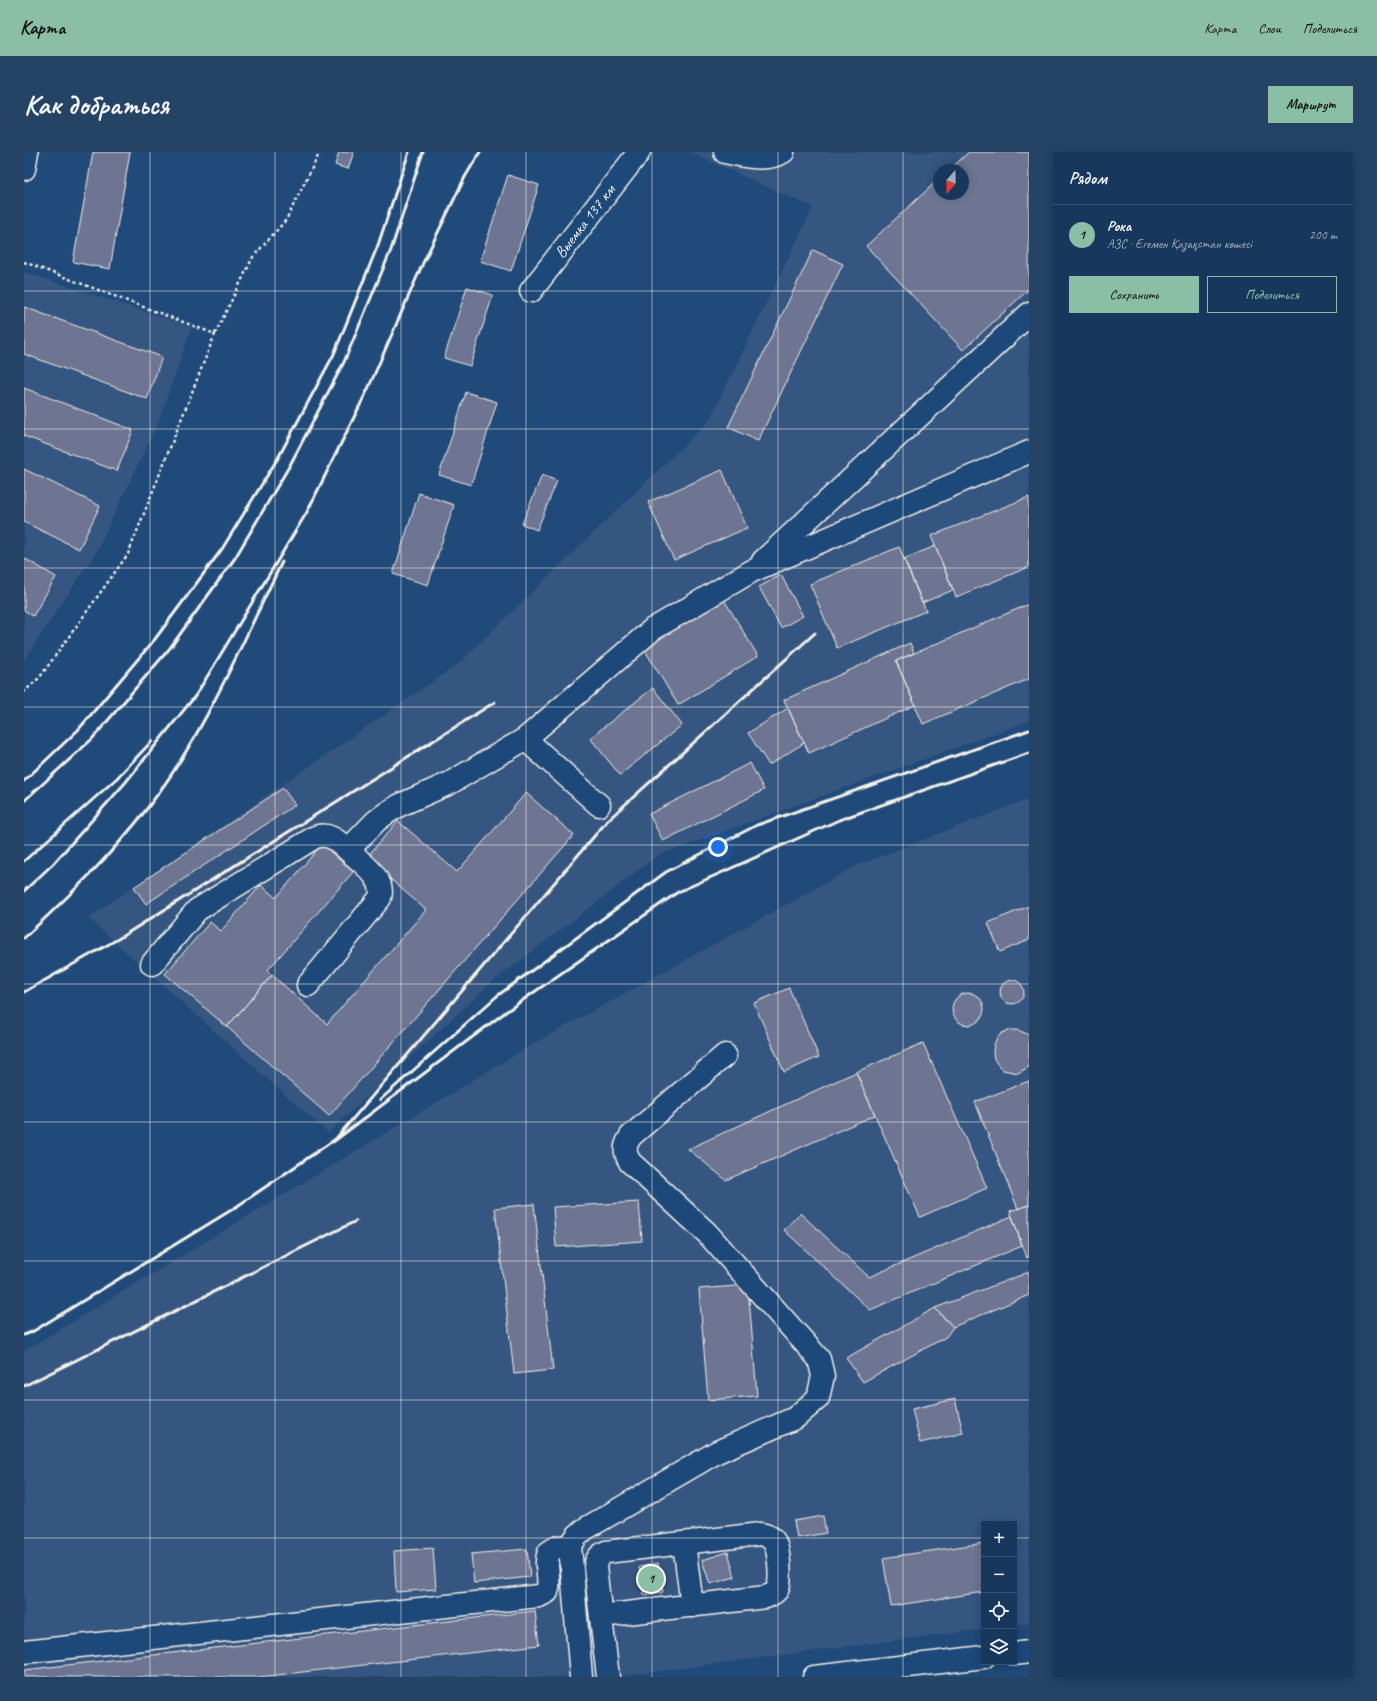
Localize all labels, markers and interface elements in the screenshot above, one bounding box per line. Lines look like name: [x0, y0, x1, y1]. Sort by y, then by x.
text: Карта: [20, 16, 65, 40]
text: Карта: [1204, 20, 1236, 37]
text: Слои: [1258, 20, 1281, 37]
text: Поделиться: [1303, 20, 1357, 37]
button: Маршрут: [1268, 86, 1353, 123]
text: Как добраться: [24, 87, 169, 122]
north arrow: [933, 164, 969, 200]
text: Рядом: [1069, 168, 1107, 189]
street label: Выемка 137 км: [550, 180, 621, 262]
text: Рока: [1107, 217, 1131, 236]
text: 1: [1079, 227, 1085, 243]
text: 200 m: [1309, 227, 1337, 243]
text: АЗС · Егемен Қазақстан көшесі: [1107, 236, 1252, 252]
button: Сохранить: [1069, 276, 1199, 313]
button: Поделиться: [1207, 276, 1337, 313]
your location: [708, 837, 728, 857]
map controls: [981, 1521, 1017, 1665]
button: +: [981, 1521, 1017, 1557]
button: −: [981, 1557, 1017, 1593]
pin: 1: [638, 1564, 664, 1594]
button: locate: [981, 1593, 1017, 1629]
button: layers: [981, 1629, 1017, 1665]

